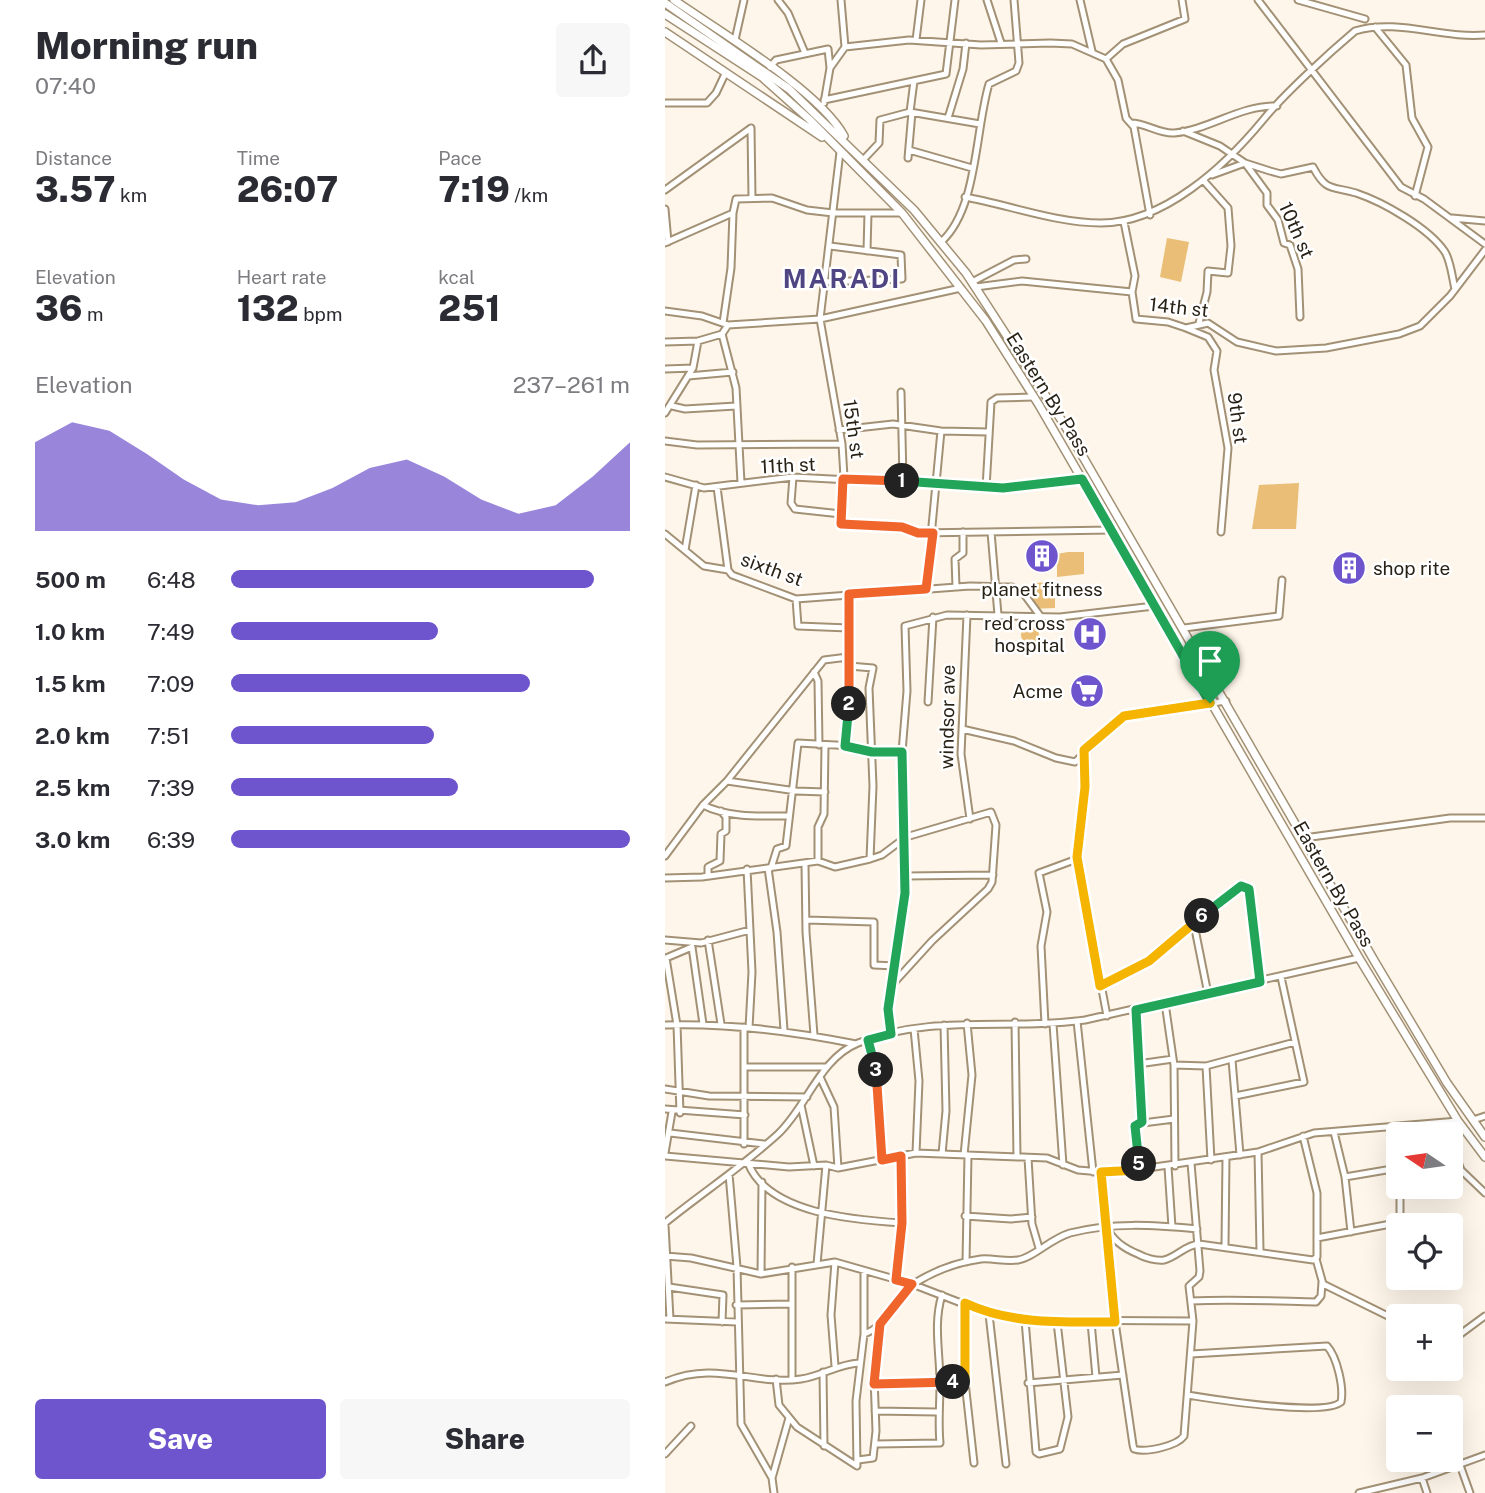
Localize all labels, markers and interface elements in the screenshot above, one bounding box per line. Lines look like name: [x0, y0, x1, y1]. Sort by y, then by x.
text: Morning run: [35, 23, 258, 68]
button: share: [556, 23, 630, 97]
text: 07:40: [35, 72, 96, 99]
text: Distance: [35, 147, 112, 169]
text: Time: [237, 147, 280, 169]
text: Pace: [438, 147, 482, 169]
text: 3.57: [35, 169, 115, 210]
text: 26:07: [237, 169, 338, 210]
text: 7:19: [438, 169, 510, 210]
text: km: [115, 184, 147, 206]
text: /km: [510, 184, 548, 206]
street label: 10th st: [1275, 199, 1319, 261]
district label: MARADI: [783, 263, 901, 294]
text: Elevation: [35, 266, 116, 288]
text: Heart rate: [237, 266, 326, 288]
text: kcal: [438, 266, 475, 288]
text: 36: [35, 288, 82, 329]
text: 132: [237, 288, 299, 329]
text: 251: [438, 288, 501, 329]
street label: 14th st: [1148, 293, 1210, 321]
text: m: [82, 303, 104, 325]
text: bpm: [299, 303, 342, 325]
street label: Eastern By Pass: [1002, 328, 1096, 460]
text: Elevation: [35, 371, 133, 398]
text: 237–261 m: [513, 371, 630, 398]
street label: 9th st: [1224, 391, 1252, 445]
street label: 15th st: [839, 398, 869, 460]
street label: 11th st: [760, 453, 816, 477]
pin: 1: [884, 463, 919, 498]
text: 1: [897, 469, 906, 491]
building icon: planet fitness: [1023, 537, 1061, 575]
street label: sixth st: [738, 548, 806, 590]
building icon: shop rite: [1330, 549, 1368, 587]
place label: shop rite: [1373, 557, 1450, 579]
text: 500 m: [35, 566, 106, 593]
text: 6:48: [147, 566, 196, 593]
place label: planet fitness: [981, 578, 1103, 600]
place label: red cross hospital: [984, 612, 1065, 656]
hospital icon: red cross hospital: [1071, 615, 1109, 653]
text: 1.0 km: [35, 618, 105, 645]
text: 7:49: [147, 618, 195, 645]
pin: [1180, 631, 1240, 703]
icon: arrive: [1191, 642, 1229, 680]
street label: windsor ave: [935, 664, 959, 770]
text: 1.5 km: [35, 670, 106, 697]
text: 7:09: [147, 670, 194, 697]
supermarket icon: Acme: [1068, 672, 1106, 710]
place label: Acme: [1012, 680, 1063, 702]
pin: 2: [831, 686, 867, 722]
text: 2: [842, 692, 855, 714]
text: 2.0 km: [35, 722, 110, 749]
text: 7:51: [147, 722, 190, 749]
text: 2.5 km: [35, 774, 110, 801]
text: 7:39: [147, 774, 195, 801]
street label: Eastern By Pass: [1289, 817, 1379, 951]
text: 3.0 km: [35, 826, 110, 853]
text: 6:39: [147, 826, 195, 853]
pin: 6: [1185, 898, 1219, 934]
text: 6: [1195, 904, 1208, 926]
pin: 3: [859, 1052, 893, 1088]
text: 3: [869, 1058, 882, 1080]
north arrow: [1386, 1122, 1463, 1199]
map controls: [1386, 1122, 1463, 1472]
pin: 5: [1121, 1146, 1156, 1182]
text: 5: [1132, 1152, 1145, 1174]
button: locate: [1386, 1213, 1463, 1290]
button: +: [1386, 1304, 1463, 1381]
pin: 4: [935, 1364, 971, 1400]
text: 4: [946, 1370, 959, 1392]
button: −: [1386, 1395, 1463, 1472]
button: Save: [35, 1399, 326, 1479]
button: Share: [340, 1399, 630, 1479]

